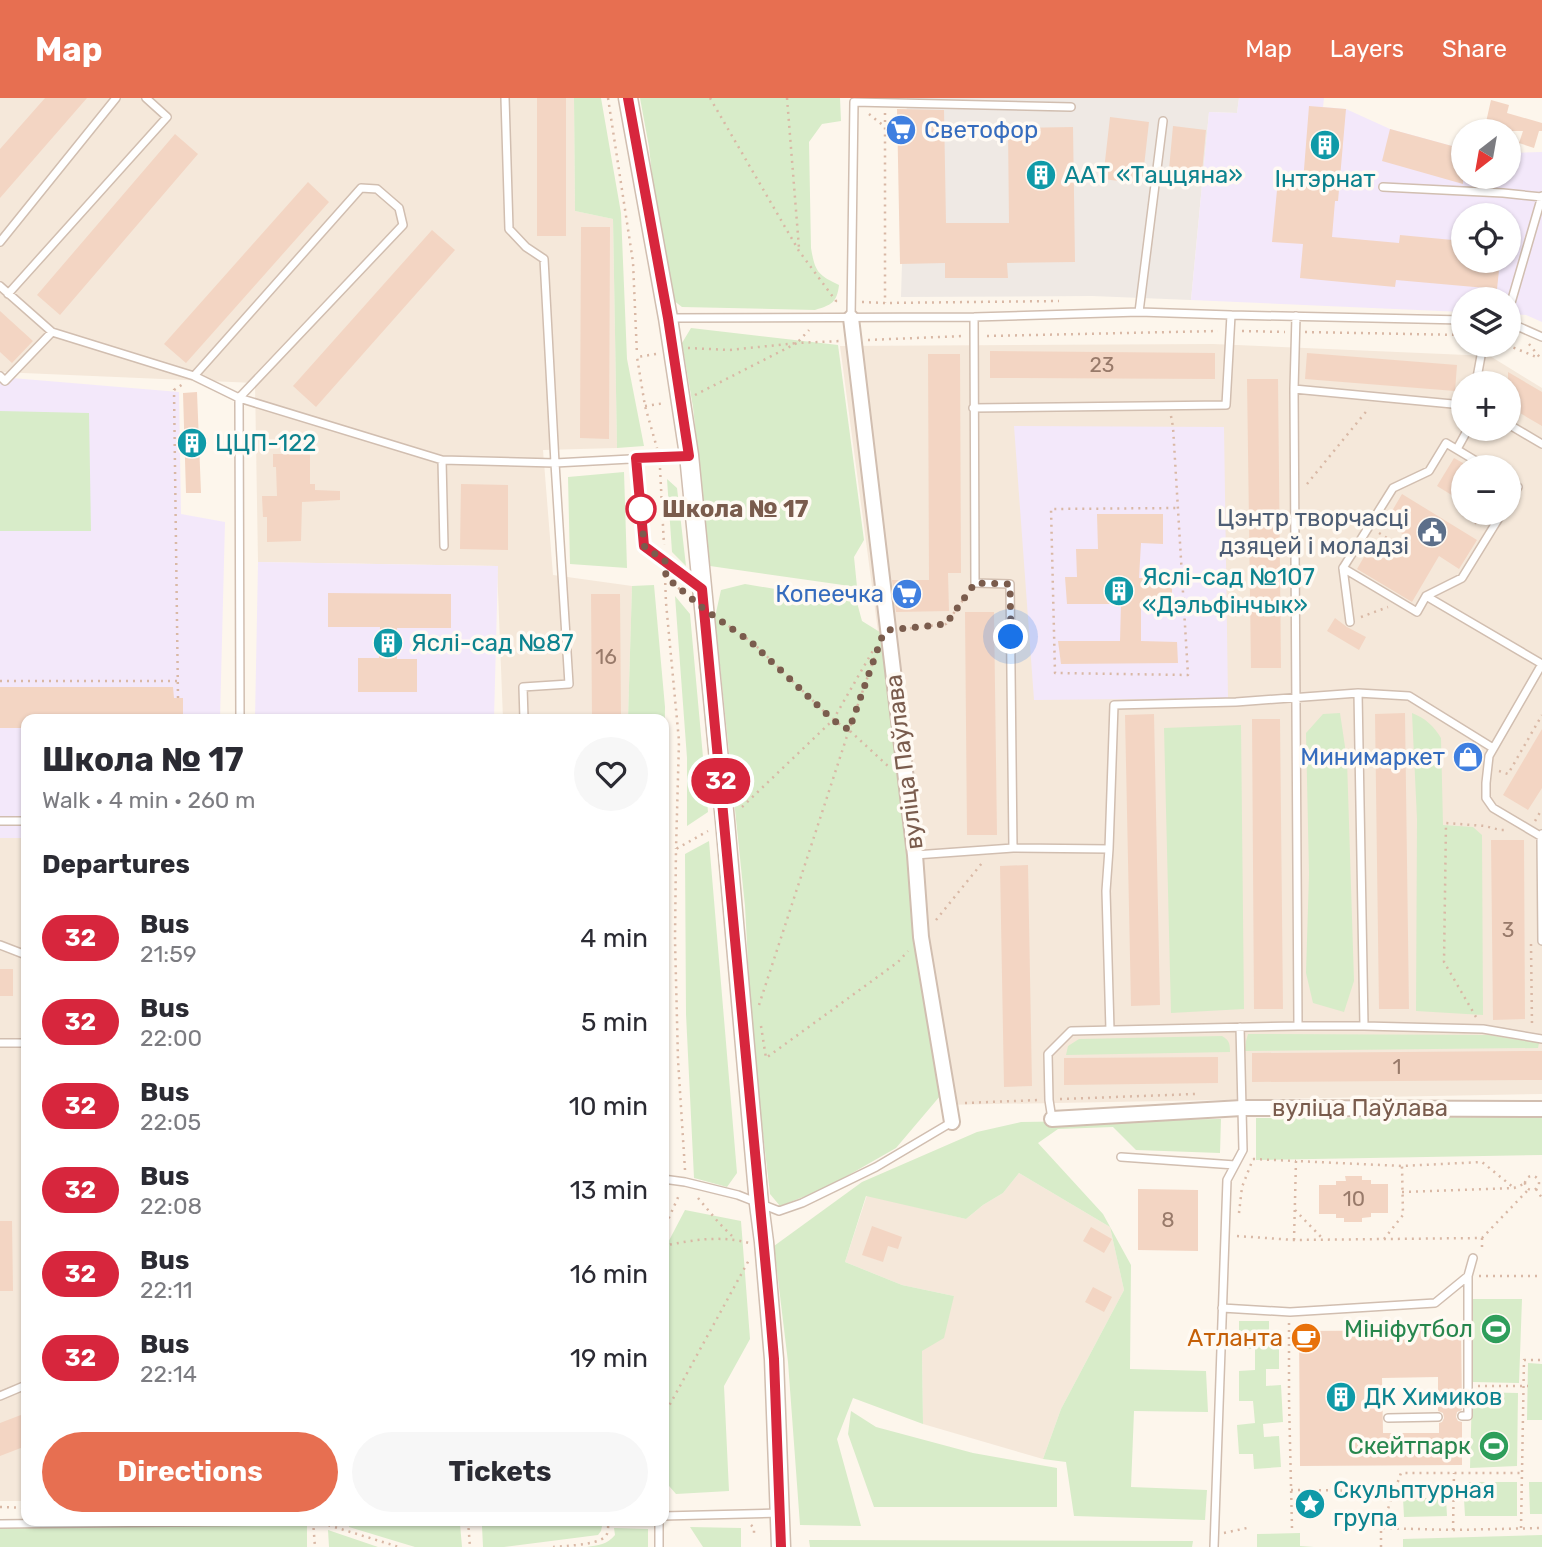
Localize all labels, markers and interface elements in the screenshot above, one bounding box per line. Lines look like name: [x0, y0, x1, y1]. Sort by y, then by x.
text: Map: [35, 30, 103, 69]
text: Map: [1245, 35, 1292, 63]
text: Layers: [1330, 35, 1404, 63]
text: Share: [1442, 35, 1507, 63]
supermarket icon: Светофор: [884, 113, 918, 147]
place label: Светофор: [924, 116, 1038, 144]
north arrow: [1451, 119, 1521, 189]
map controls: [1451, 119, 1521, 525]
building icon: Інтэрнат: [1308, 128, 1342, 162]
building icon: ААТ «Таццяна»: [1024, 158, 1058, 192]
place label: ААТ «Таццяна»: [1064, 161, 1243, 189]
place label: Інтэрнат: [1274, 165, 1376, 193]
button: locate: [1451, 203, 1521, 273]
button: layers: [1451, 287, 1521, 357]
house number: 23: [1090, 352, 1114, 377]
button: +: [1451, 371, 1521, 441]
building icon: ЦЦП-122: [175, 426, 209, 460]
place label: ЦЦП-122: [215, 429, 316, 457]
button: −: [1451, 455, 1521, 525]
marker: Школа № 17: [626, 494, 656, 524]
place label: Школа № 17: [662, 495, 809, 523]
place label: Цэнтр творчасці дзяцей і моладзі: [1217, 504, 1409, 560]
public building icon: Цэнтр творчасці дзяцей і моладзі: [1415, 515, 1449, 549]
place label: Яслі-сад №107 «Дэльфінчык»: [1142, 563, 1315, 619]
building icon: Яслі-сад №107 «Дэльфінчык»: [1102, 574, 1136, 608]
supermarket icon: Копеечка: [890, 577, 924, 611]
place label: Копеечка: [775, 580, 884, 608]
your location: [993, 619, 1028, 654]
building icon: Яслі-сад №87: [371, 626, 405, 660]
place label: Яслі-сад №87: [411, 629, 574, 657]
house number: 16: [595, 644, 617, 669]
street label: вуліца Паўлава: [879, 673, 929, 851]
button: heart: [574, 737, 648, 811]
text: Школа № 17: [42, 740, 244, 779]
shop icon: Минимаркет: [1451, 740, 1485, 774]
place label: Минимаркет: [1300, 743, 1445, 771]
line badge: 32: [690, 758, 752, 804]
text: 32: [705, 767, 737, 795]
text: Walk · 4 min · 260 m: [42, 786, 256, 814]
text: Departures: [42, 849, 190, 880]
text: Bus: [140, 909, 189, 940]
house number: 3: [1502, 917, 1514, 942]
text: 4 min: [580, 923, 648, 954]
text: 32: [65, 924, 96, 952]
text: 21:59: [140, 940, 197, 968]
text: Bus: [140, 993, 189, 1024]
text: 5 min: [581, 1007, 648, 1038]
text: 32: [65, 1008, 96, 1036]
text: 22:00: [140, 1024, 202, 1052]
house number: 1: [1393, 1054, 1402, 1079]
text: Bus: [140, 1077, 189, 1108]
text: 10 min: [569, 1091, 648, 1122]
text: 32: [65, 1092, 96, 1120]
street label: вуліца Паўлава: [1272, 1094, 1448, 1122]
text: 22:05: [140, 1108, 201, 1136]
text: Bus: [140, 1161, 189, 1192]
text: 13 min: [570, 1175, 648, 1206]
text: 32: [65, 1176, 96, 1204]
house number: 10: [1343, 1186, 1365, 1211]
text: 22:08: [140, 1192, 202, 1220]
house number: 8: [1161, 1207, 1175, 1232]
text: Bus: [140, 1245, 189, 1276]
text: 16 min: [570, 1259, 648, 1290]
text: 32: [65, 1260, 96, 1288]
text: 22:11: [140, 1276, 193, 1304]
sports icon: Мініфутбол: [1479, 1312, 1513, 1346]
place label: Мініфутбол: [1344, 1315, 1473, 1343]
cafe icon: Атланта: [1289, 1321, 1323, 1355]
place label: Атланта: [1187, 1324, 1283, 1352]
text: Bus: [140, 1329, 189, 1360]
text: 19 min: [570, 1343, 648, 1374]
text: 32: [65, 1344, 96, 1372]
text: 22:14: [140, 1360, 197, 1388]
building icon: ДК Химиков: [1324, 1380, 1358, 1414]
place label: ДК Химиков: [1364, 1383, 1503, 1411]
sports icon: Скейтпарк: [1477, 1429, 1511, 1463]
button: Directions: [42, 1432, 338, 1512]
button: Tickets: [352, 1432, 648, 1512]
place label: Скейтпарк: [1348, 1432, 1471, 1460]
place label: Скульптурная група: [1333, 1476, 1495, 1532]
place icon: Скульптурная група: [1293, 1487, 1327, 1521]

